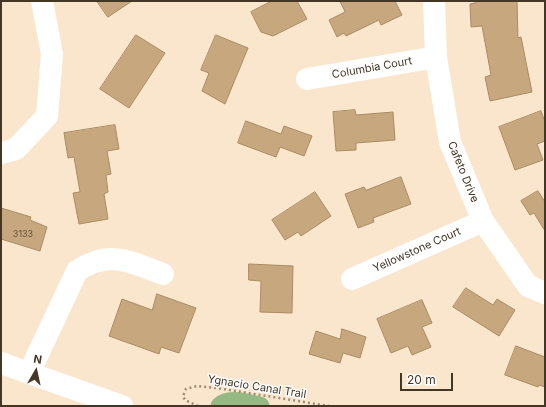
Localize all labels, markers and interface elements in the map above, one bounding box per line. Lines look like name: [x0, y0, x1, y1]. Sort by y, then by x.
street label: Columbia Court: [331, 54, 413, 82]
street label: Cafeto Drive: [445, 139, 481, 205]
street label: Yellowstone Court: [371, 225, 463, 275]
house number: 3133: [13, 229, 33, 239]
north arrow: [16, 351, 56, 391]
text: N: [33, 352, 43, 367]
scale bar: [402, 365, 455, 391]
text: 20 m: [407, 372, 436, 387]
street label: Ygnacio Canal Trail: [207, 373, 307, 401]

